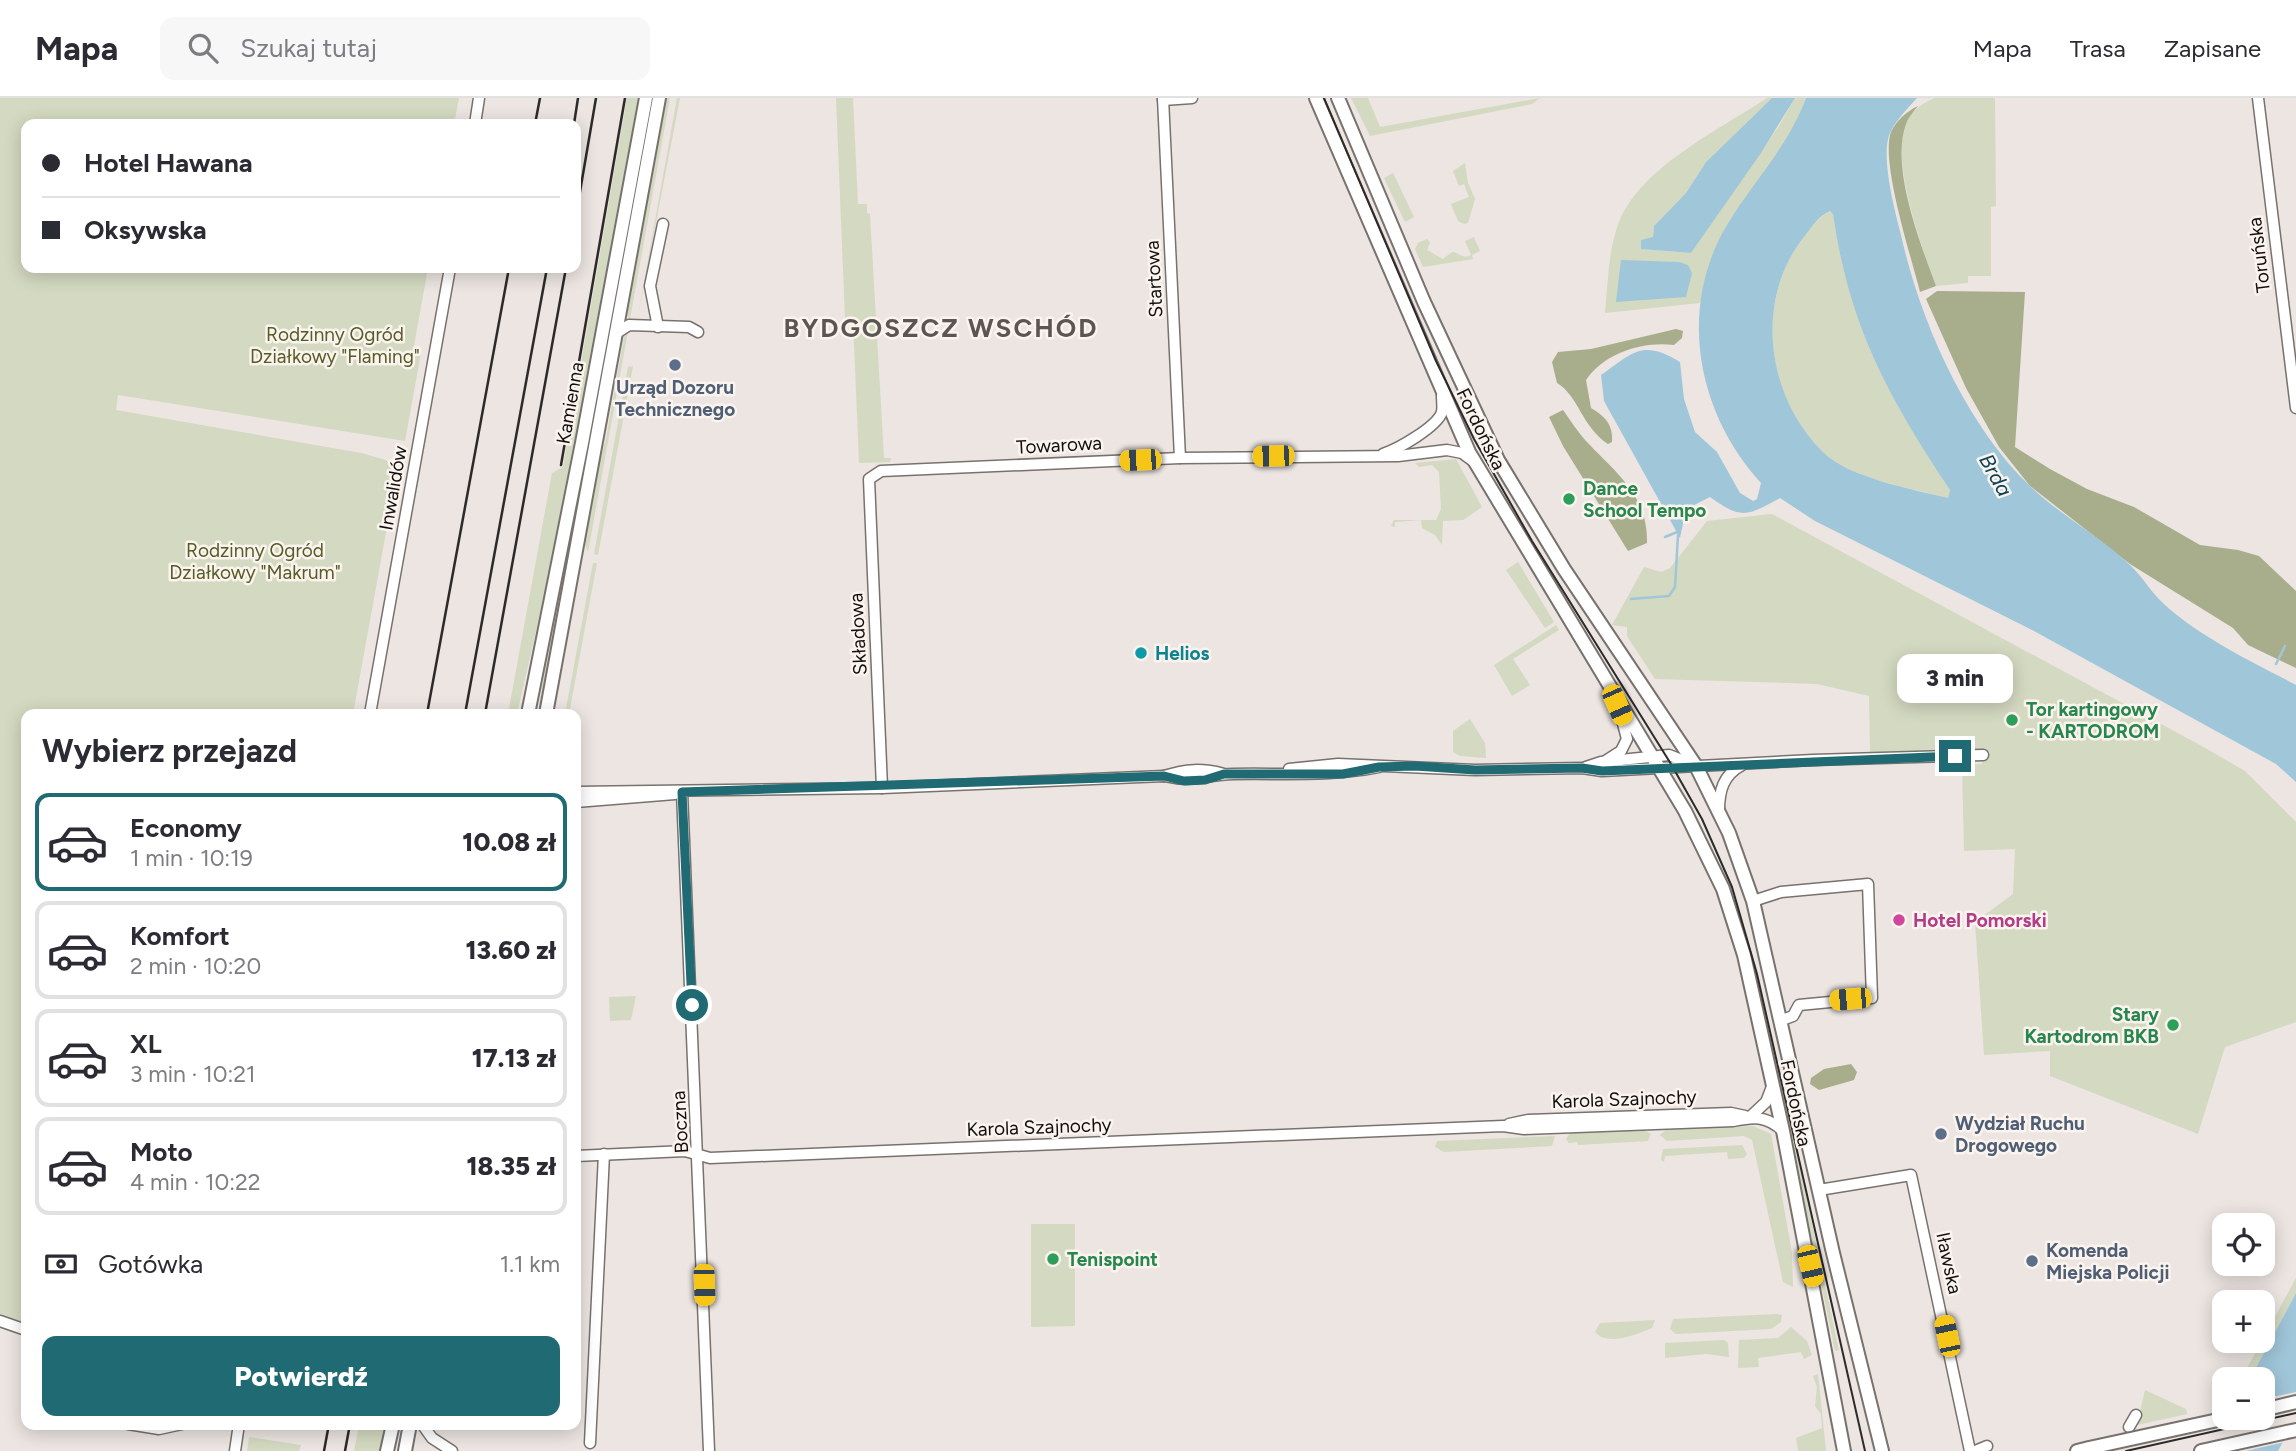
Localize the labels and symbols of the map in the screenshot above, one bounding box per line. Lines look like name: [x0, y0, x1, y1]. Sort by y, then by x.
street label: Toruńska: [2243, 216, 2275, 294]
street label: Startowa: [1140, 240, 1168, 318]
district label: BYDGOSZCZ WSCHÓD: [784, 312, 1098, 344]
park label: Rodzinny Ogród Działkowy "Flaming": [250, 323, 420, 368]
marker: Urząd Dozoru Technicznego: [667, 357, 683, 373]
street label: Kamienna: [551, 360, 589, 446]
place label: Urząd Dozoru Technicznego: [615, 376, 735, 421]
street label: Fordońska: [1451, 384, 1511, 474]
street label: Towarowa: [1015, 431, 1103, 459]
street label: Inwalidów: [374, 444, 412, 532]
car: [1252, 445, 1295, 467]
car: [1119, 449, 1162, 471]
water label: Brda: [1974, 449, 2018, 501]
place label: Dance School Tempo: [1583, 477, 1706, 522]
marker: Dance School Tempo: [1561, 491, 1577, 507]
park label: Rodzinny Ogród Działkowy "Makrum": [169, 539, 341, 584]
street label: Składowa: [844, 592, 872, 676]
place label: Helios: [1155, 642, 1209, 665]
marker: Helios: [1133, 645, 1149, 661]
callout: 3 min: [1897, 654, 2013, 704]
car: [1599, 682, 1636, 728]
place label: Tor kartingowy - KARTODROM: [2026, 698, 2159, 743]
marker: Tor kartingowy - KARTODROM: [2004, 712, 2020, 728]
route end: [1939, 740, 1971, 772]
place label: Hotel Pomorski: [1913, 909, 2047, 932]
marker: Hotel Pomorski: [1891, 912, 1907, 928]
car: [1829, 987, 1872, 1011]
route start: [676, 989, 708, 1021]
place label: Stary Kartodrom BKB: [2025, 1003, 2159, 1048]
marker: Stary Kartodrom BKB: [2165, 1017, 2181, 1033]
street label: Fordońska: [1776, 1058, 1816, 1148]
street label: Karola Szajnochy: [1551, 1085, 1697, 1113]
street label: Boczna: [667, 1090, 693, 1154]
place label: Wydział Ruchu Drogowego: [1955, 1112, 2085, 1157]
street label: Karola Szajnochy: [966, 1113, 1112, 1141]
marker: Wydział Ruchu Drogowego: [1933, 1126, 1949, 1142]
street label: Iławska: [1931, 1230, 1967, 1296]
place label: Komenda Miejska Policji: [2046, 1239, 2169, 1284]
car: [1796, 1243, 1825, 1289]
place label: Tenispoint: [1067, 1248, 1158, 1271]
marker: Tenispoint: [1045, 1251, 1061, 1267]
marker: Komenda Miejska Policji: [2024, 1253, 2040, 1269]
car: [693, 1264, 716, 1306]
car: [1933, 1313, 1962, 1359]

